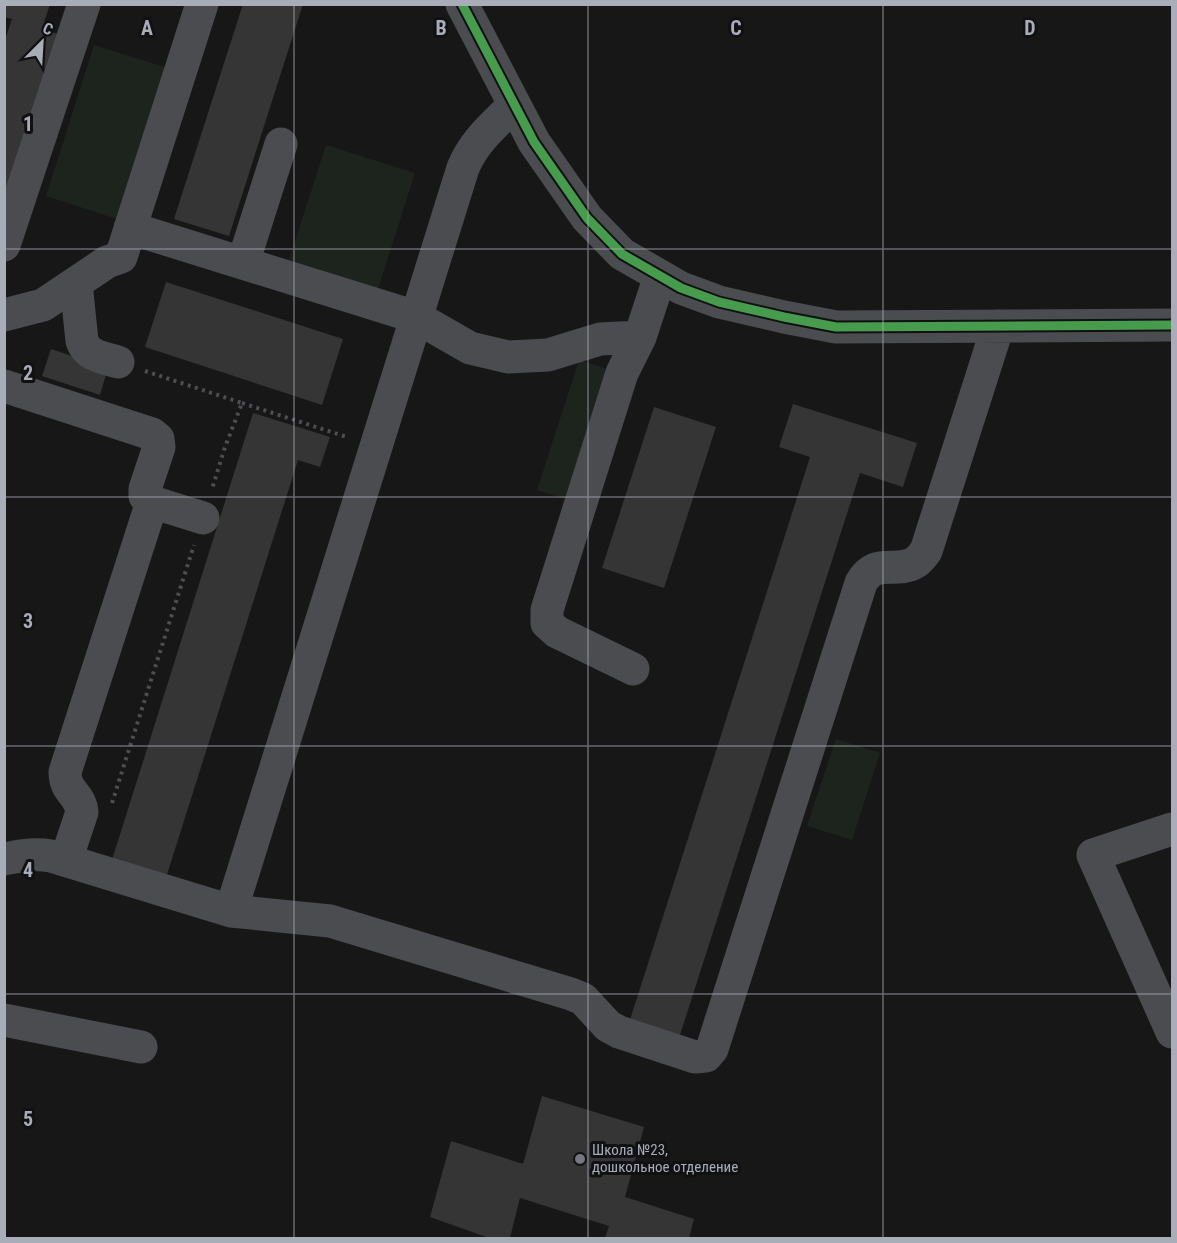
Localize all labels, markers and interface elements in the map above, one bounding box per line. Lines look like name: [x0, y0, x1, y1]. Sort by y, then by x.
north arrow: [12, 12, 72, 72]
text: A: [141, 16, 153, 40]
text: B: [435, 16, 447, 40]
text: C: [730, 16, 742, 40]
text: D: [1024, 16, 1036, 40]
text: С: [40, 18, 56, 39]
text: 1: [23, 112, 33, 136]
text: 2: [23, 361, 33, 385]
text: 3: [23, 609, 33, 633]
text: 4: [23, 858, 33, 882]
text: 5: [23, 1107, 33, 1131]
place label: Школа №23, дошкольное отделение: [592, 1141, 738, 1176]
marker: Школа №23, дошкольное отделение: [573, 1152, 587, 1166]

